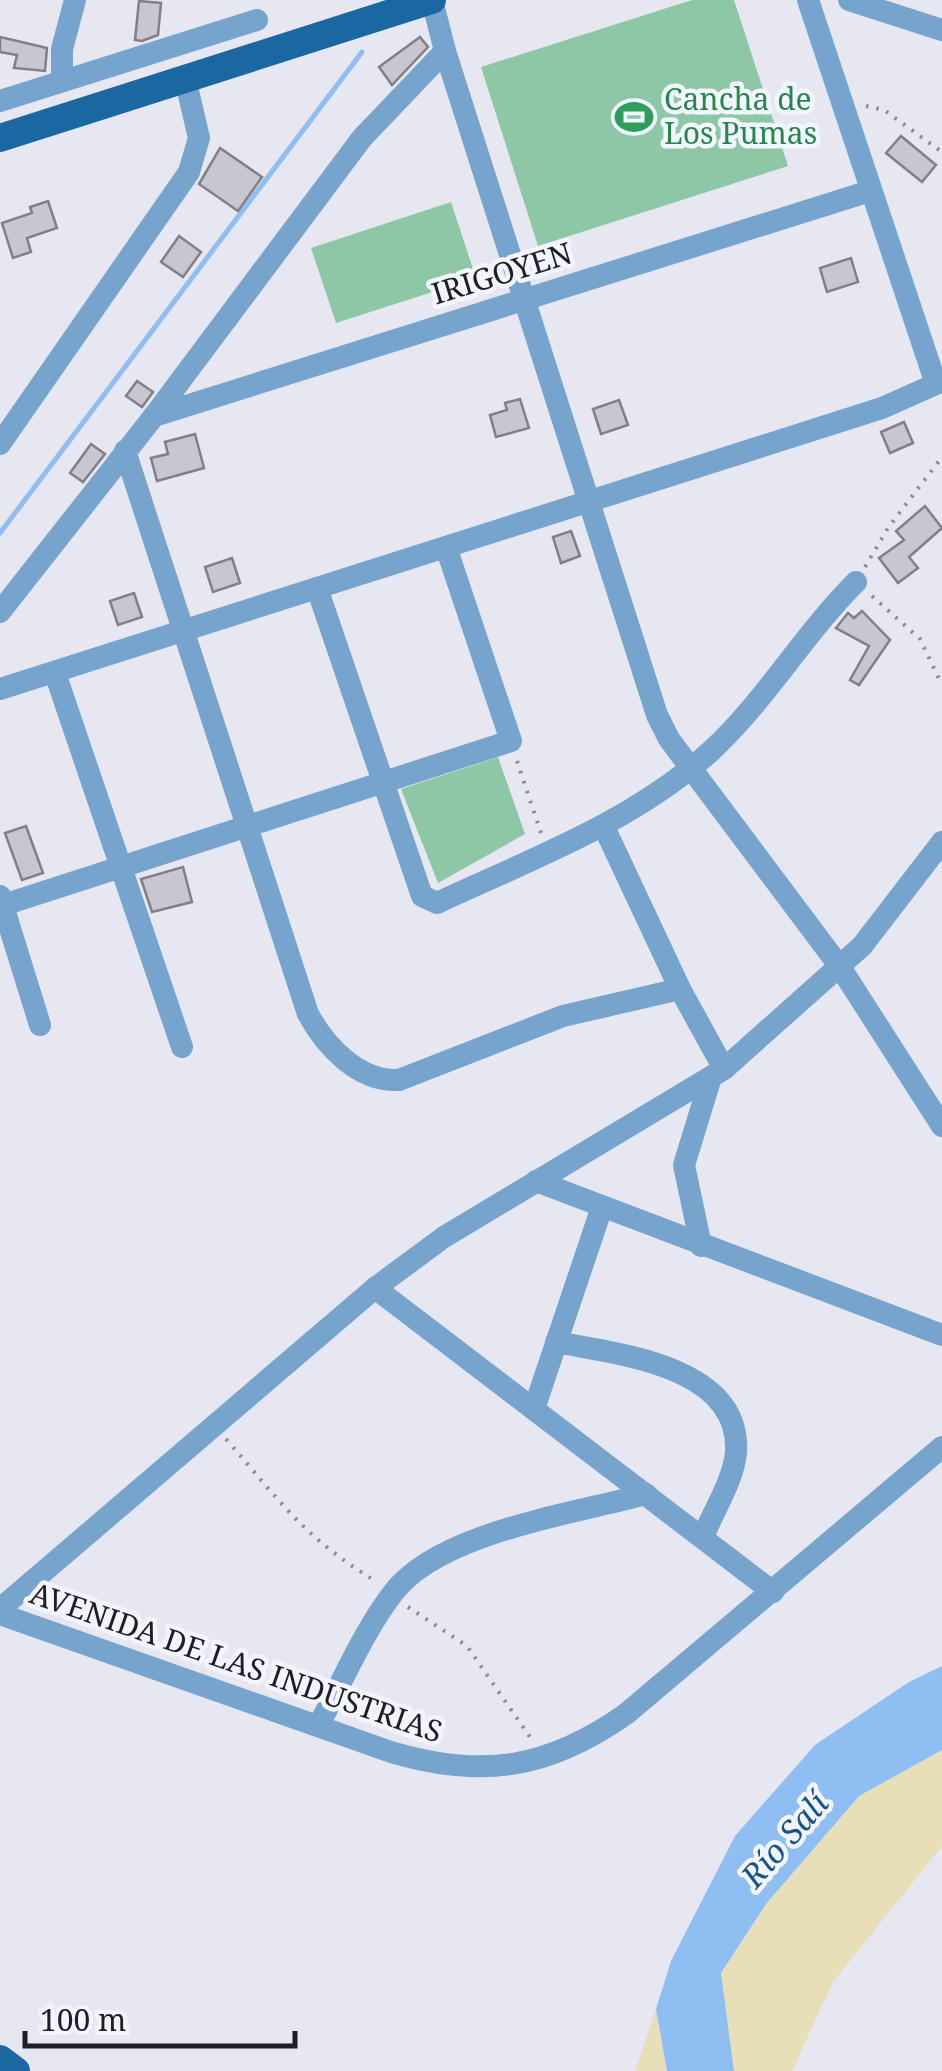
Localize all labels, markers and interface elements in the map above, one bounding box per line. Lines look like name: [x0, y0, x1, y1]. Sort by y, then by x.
place label: Cancha de Los Pumas: [664, 78, 817, 153]
sports icon: Cancha de Los Pumas: [613, 96, 655, 138]
street label: IRIGOYEN: [426, 232, 577, 313]
street label: AVENIDA DE LAS INDUSTRIAS: [25, 1572, 448, 1752]
water label: Río Salí: [730, 1780, 839, 1897]
scale bar: [25, 1986, 295, 2048]
text: 100 m: [40, 1999, 126, 2040]

